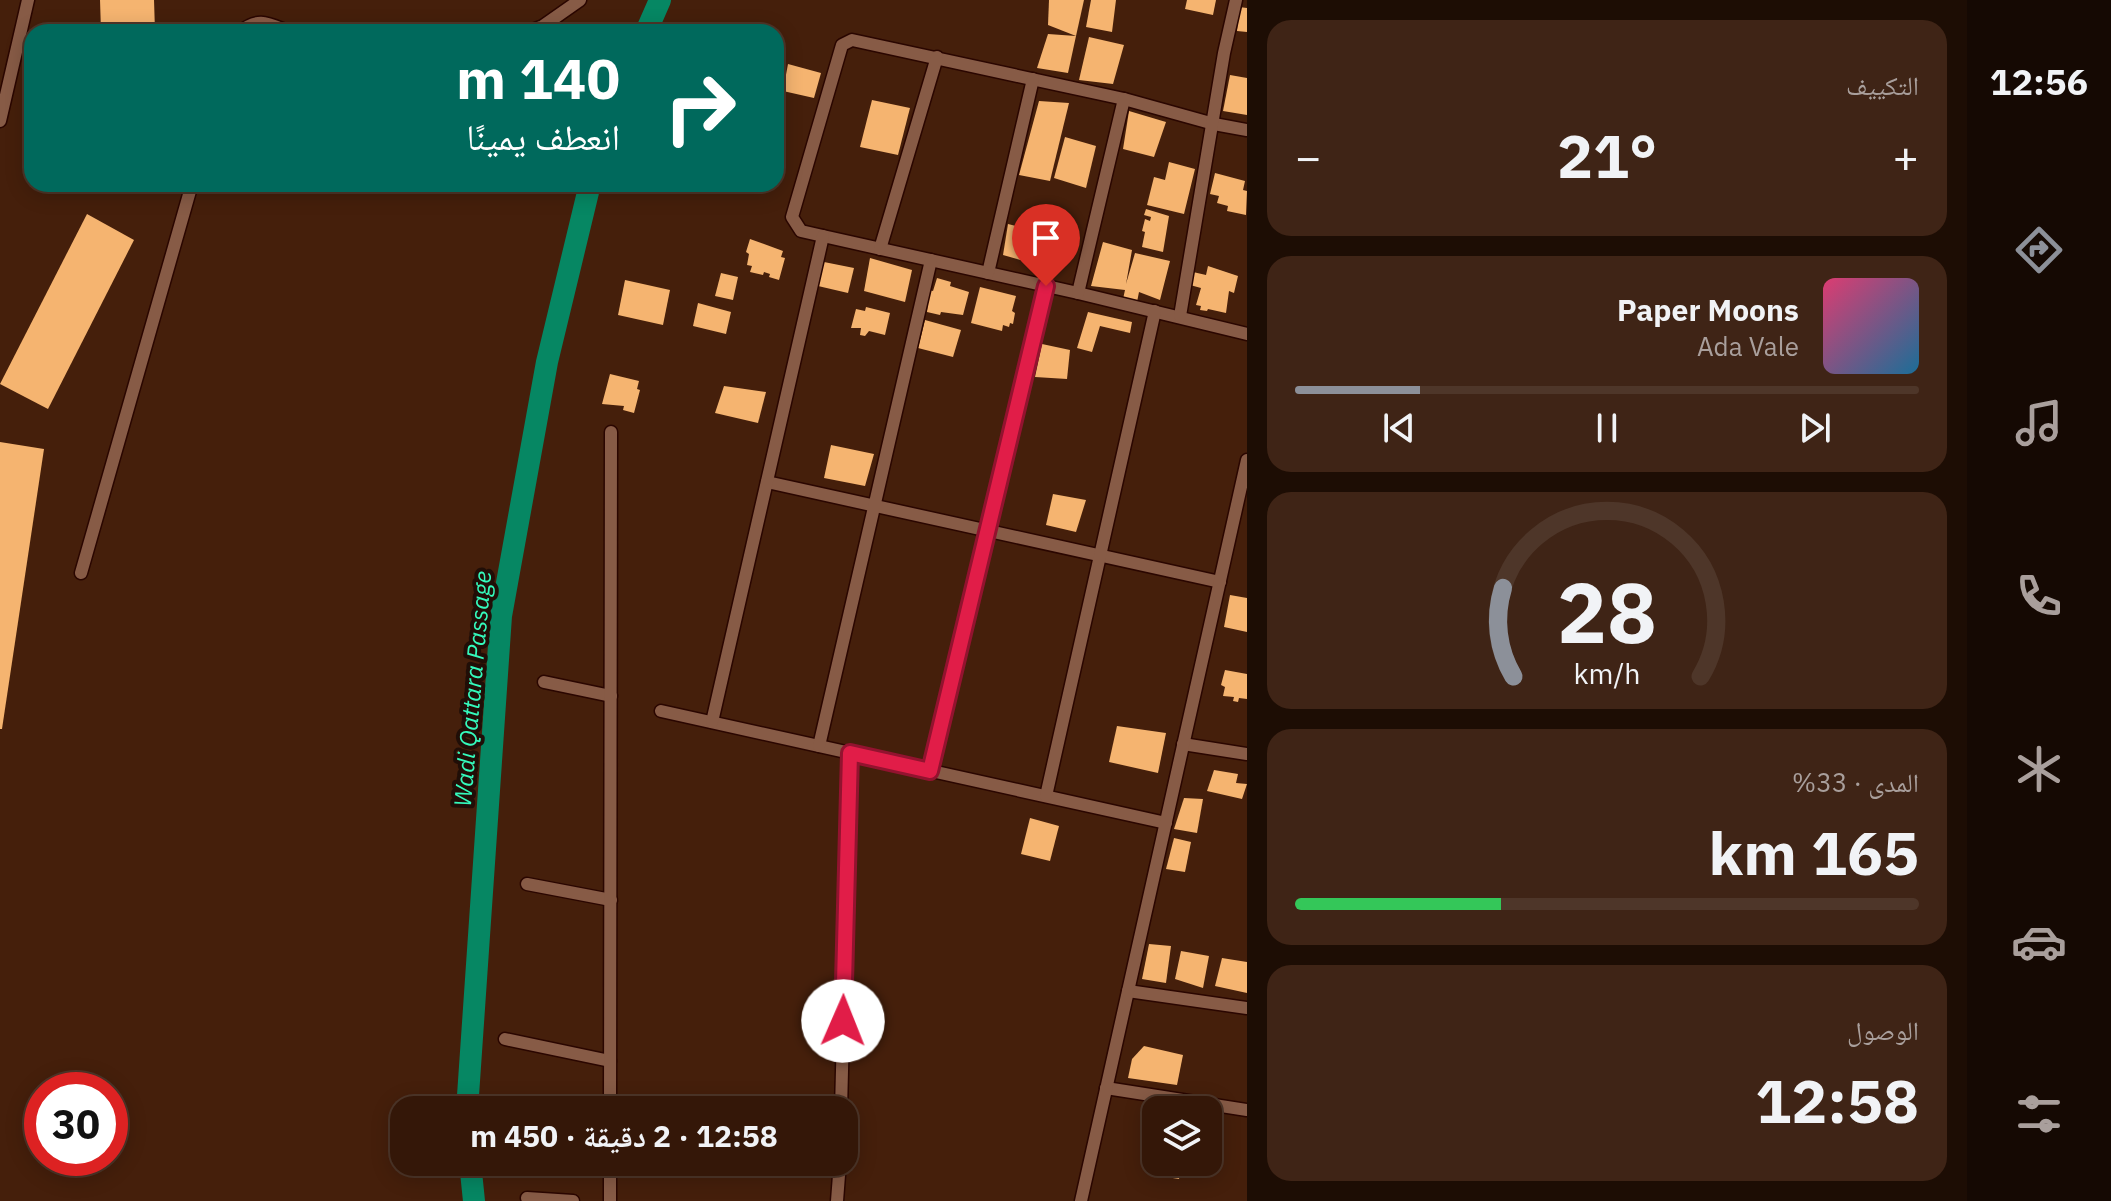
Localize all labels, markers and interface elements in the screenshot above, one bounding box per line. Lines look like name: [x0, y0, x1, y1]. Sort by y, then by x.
text: 140 m: [456, 42, 620, 114]
icon: right: [648, 56, 752, 160]
text: 12:56: [1990, 58, 2088, 105]
text: التكييف: [1846, 68, 1919, 102]
text: انعطف يمينًا: [466, 113, 620, 160]
text: 21°: [1557, 116, 1657, 195]
text: −: [1295, 128, 1321, 185]
text: +: [1893, 128, 1919, 185]
pin: [1012, 204, 1080, 286]
icon: arrive: [1024, 216, 1068, 260]
icon: directions: [2011, 222, 2067, 278]
text: Paper Moons: [1617, 290, 1799, 329]
text: Ada Vale: [1697, 329, 1799, 363]
icon: music: [2011, 395, 2067, 451]
icon: previous: [1377, 406, 1421, 450]
icon: pause: [1585, 406, 1629, 450]
icon: next: [1793, 406, 1837, 450]
text: 28: [1557, 557, 1657, 665]
icon: phone: [2011, 568, 2067, 624]
water label: Wadi Qattara Passage: [446, 570, 498, 808]
text: km/h: [1573, 655, 1641, 692]
icon: climate: [2011, 741, 2067, 797]
text: المدى · 33%: [1792, 765, 1919, 799]
text: 165 km: [1709, 813, 1919, 892]
icon: car: [2011, 914, 2067, 970]
position arrow: [801, 979, 885, 1063]
text: الوصول: [1847, 1013, 1919, 1047]
text: 12:58: [1755, 1061, 1919, 1140]
speed limit sign: 30: [24, 1072, 128, 1176]
icon: filters: [2011, 1086, 2067, 1142]
map controls: [1142, 1096, 1222, 1176]
button: layers: [1142, 1096, 1222, 1176]
text: 12:58 · 2 دقيقة · 450 m: [470, 1116, 778, 1155]

